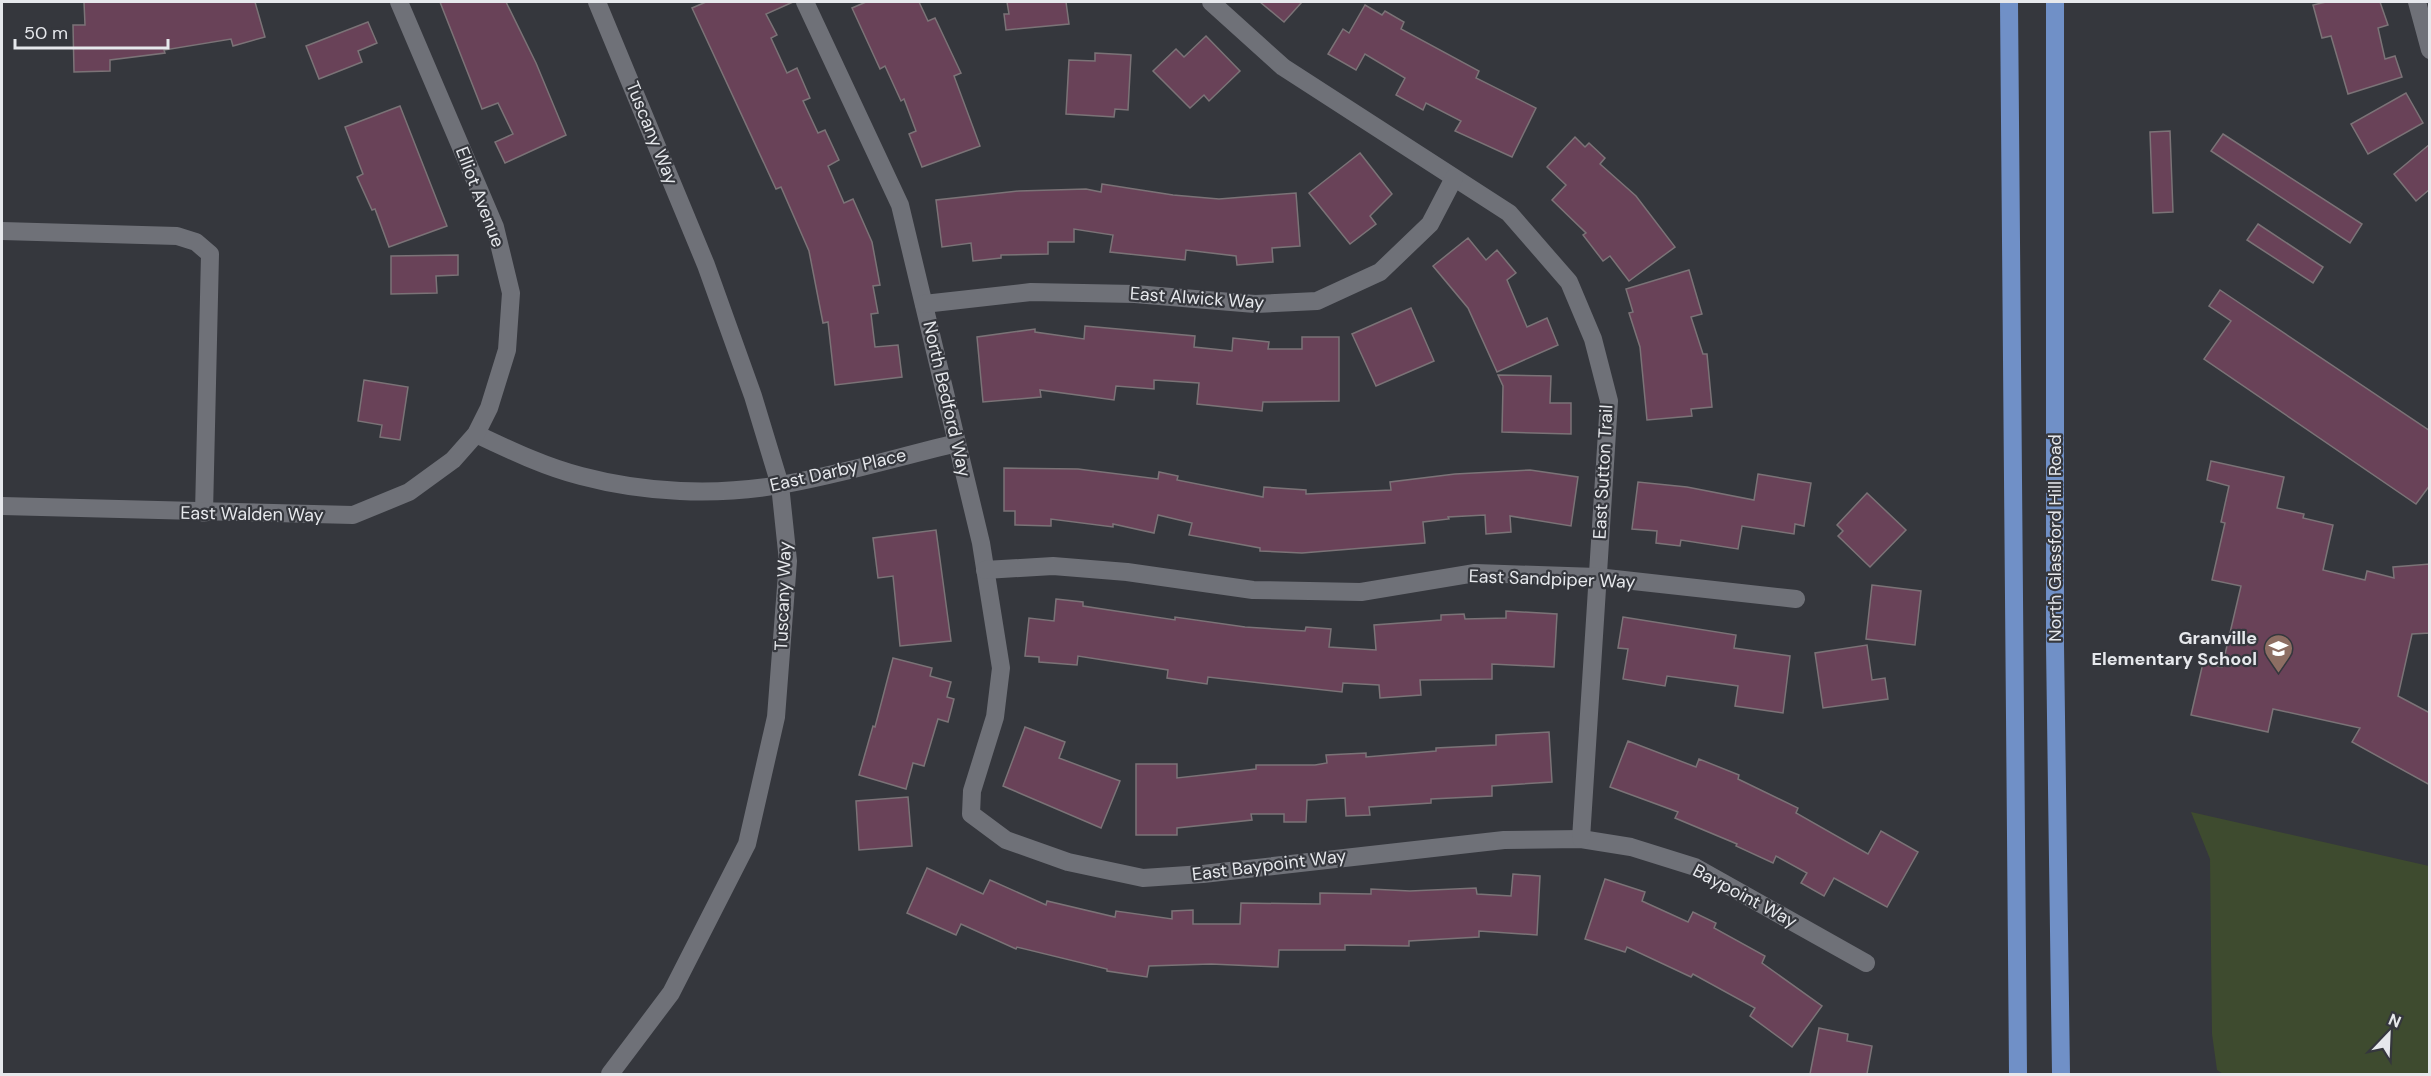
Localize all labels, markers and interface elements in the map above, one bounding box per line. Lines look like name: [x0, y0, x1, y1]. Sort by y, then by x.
scale bar: [15, 12, 168, 50]
text: 50 m: [24, 21, 68, 45]
street label: Tuscany Way: [620, 78, 684, 188]
street label: Elliot Avenue: [450, 143, 510, 251]
street label: East Alwick Way: [1129, 281, 1265, 315]
street label: North Bedford Way: [917, 319, 977, 479]
street label: East Sutton Trail: [1587, 404, 1619, 540]
street label: North Glassford Hill Road: [2043, 434, 2067, 642]
street label: East Darby Place: [767, 443, 909, 497]
street label: East Walden Way: [180, 501, 324, 527]
street label: Tuscany Way: [769, 541, 797, 651]
street label: East Sandpiper Way: [1468, 564, 1636, 594]
place label: Granville Elementary School: [2091, 626, 2257, 671]
school or university icon: Granville Elementary School: [2262, 632, 2294, 674]
street label: East Baypoint Way: [1190, 844, 1348, 886]
street label: Baypoint Way: [1689, 858, 1801, 934]
north arrow: [2359, 1004, 2419, 1064]
text: N: [2385, 1009, 2404, 1033]

